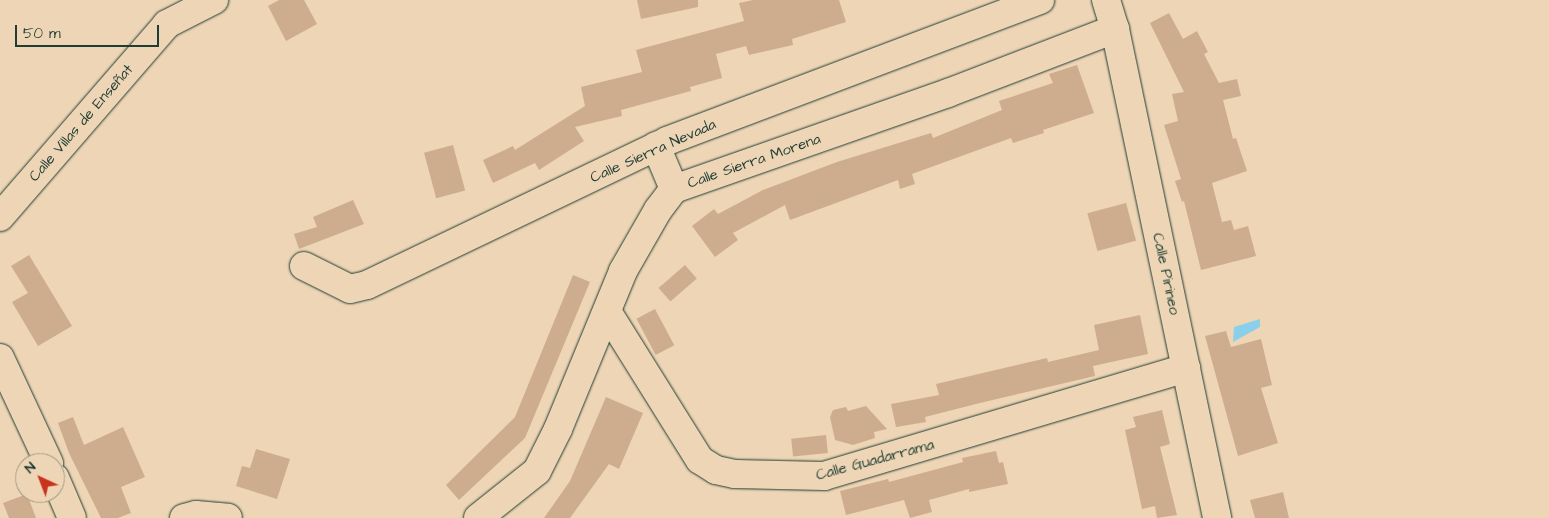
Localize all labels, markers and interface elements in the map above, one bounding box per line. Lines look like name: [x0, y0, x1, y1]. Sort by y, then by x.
scale bar: [18, 15, 161, 47]
text: 50 m: [23, 23, 61, 44]
street label: Calle Villas de Enseñat: [25, 61, 137, 185]
street label: Calle Sierra Nevada: [587, 115, 719, 187]
street label: Calle Sierra Morena: [685, 130, 823, 192]
street label: Calle Pirineo: [1149, 231, 1183, 317]
street label: Calle Guadarrama: [814, 436, 936, 484]
north arrow: [15, 453, 65, 503]
text: N: [20, 457, 40, 478]

